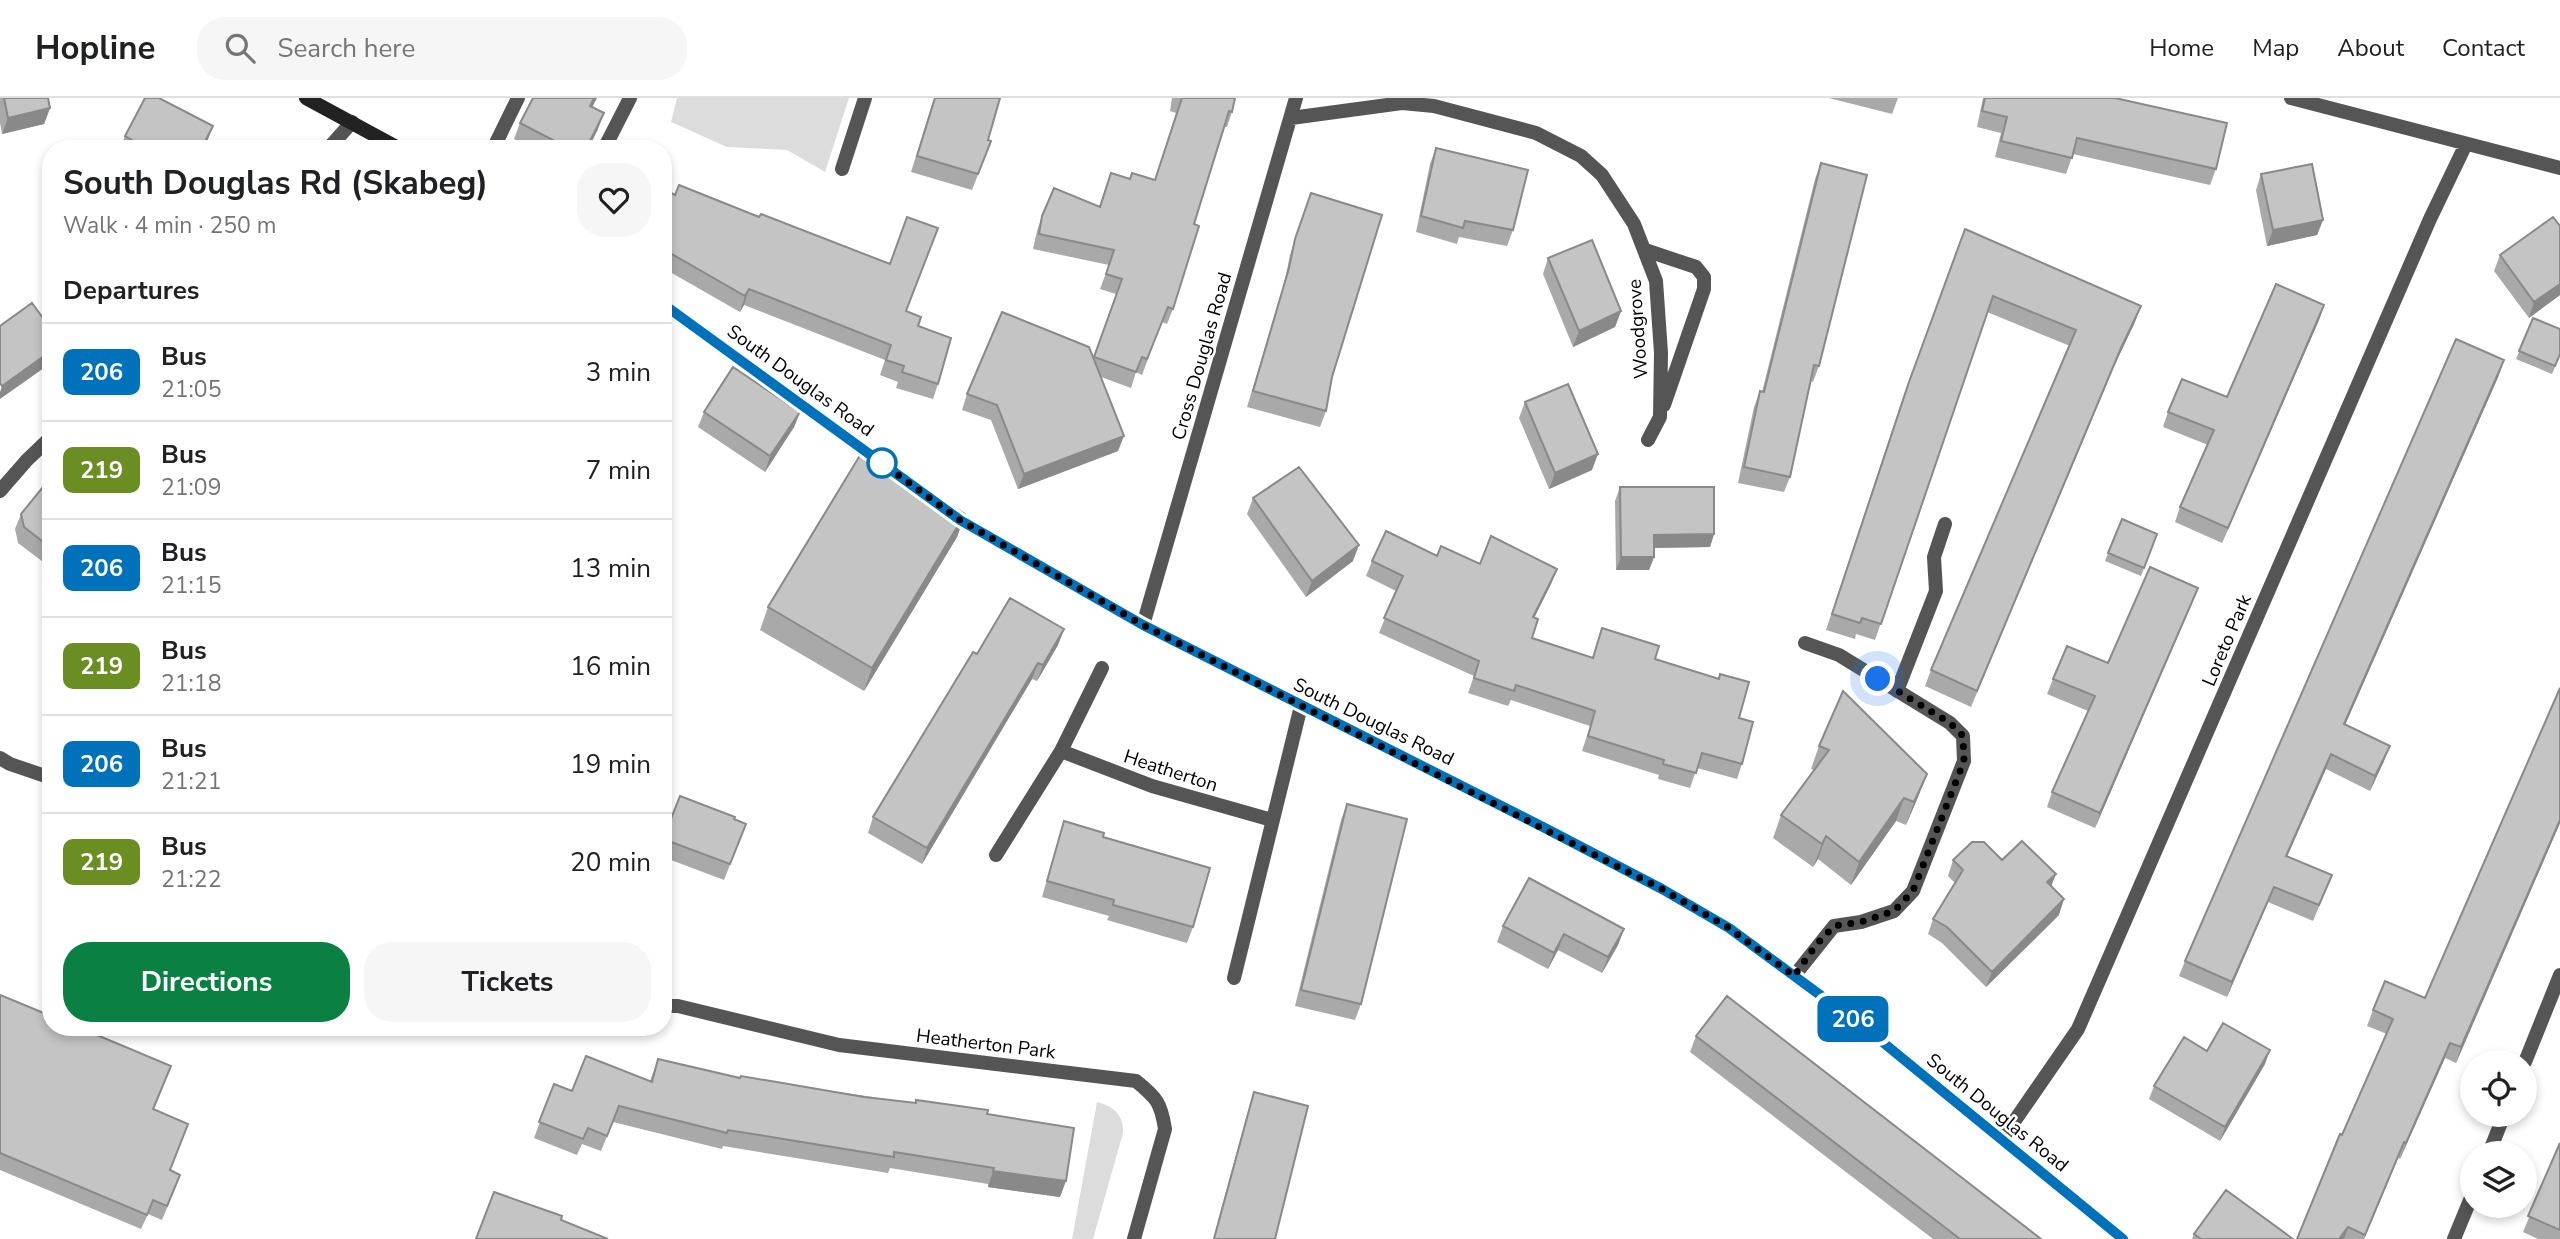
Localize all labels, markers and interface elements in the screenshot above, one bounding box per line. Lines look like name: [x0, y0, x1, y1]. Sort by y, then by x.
search box: [197, 17, 687, 80]
text: Hopline: [35, 26, 155, 71]
icon: search: [221, 29, 259, 67]
text: Search here: [277, 31, 415, 66]
text: Home: [2149, 32, 2214, 64]
text: Map: [2252, 32, 2299, 64]
text: About: [2337, 32, 2404, 64]
text: Contact: [2442, 32, 2525, 64]
text: South Douglas Rd (Skabeg): [63, 161, 488, 206]
button: heart: [577, 163, 651, 237]
text: Walk · 4 min · 250 m: [63, 210, 276, 241]
street label: Cross Douglas Road: [1166, 269, 1238, 443]
text: Departures: [63, 273, 199, 308]
street label: Woodgrove: [1622, 278, 1654, 380]
street label: South Douglas Road: [722, 319, 879, 443]
text: Bus: [161, 339, 207, 374]
text: 3 min: [586, 355, 651, 390]
text: 206: [80, 356, 123, 388]
text: 21:05: [161, 374, 221, 405]
text: Bus: [161, 437, 207, 472]
unlabelled marker: [867, 448, 897, 478]
text: 7 min: [586, 453, 651, 488]
text: 219: [80, 454, 123, 486]
text: 21:09: [161, 472, 221, 503]
text: Bus: [161, 535, 207, 570]
text: 13 min: [570, 551, 651, 586]
text: 206: [80, 552, 123, 584]
text: 21:15: [161, 570, 221, 601]
street label: Loreto Park: [2196, 590, 2258, 690]
text: Bus: [161, 633, 207, 668]
text: 16 min: [570, 649, 651, 684]
text: 219: [80, 650, 123, 682]
your location: [1860, 661, 1895, 696]
text: 21:18: [161, 668, 221, 699]
street label: South Douglas Road: [1289, 672, 1458, 772]
text: Bus: [161, 731, 207, 766]
street label: Heatherton: [1120, 744, 1221, 798]
text: 19 min: [570, 747, 651, 782]
text: 206: [80, 748, 123, 780]
text: 21:21: [161, 766, 221, 797]
text: Bus: [161, 829, 207, 864]
text: 20 min: [570, 845, 651, 880]
text: 219: [80, 846, 123, 878]
text: 21:22: [161, 864, 221, 895]
button: Directions: [63, 942, 350, 1022]
button: Tickets: [364, 942, 651, 1022]
line badge: 206: [1813, 996, 1893, 1042]
text: 206: [1831, 1003, 1875, 1035]
street label: Heatherton Park: [915, 1023, 1058, 1066]
street label: South Douglas Road: [1921, 1047, 2074, 1178]
map controls: [2460, 1050, 2537, 1218]
button: locate: [2460, 1050, 2537, 1127]
button: layers: [2460, 1141, 2537, 1218]

